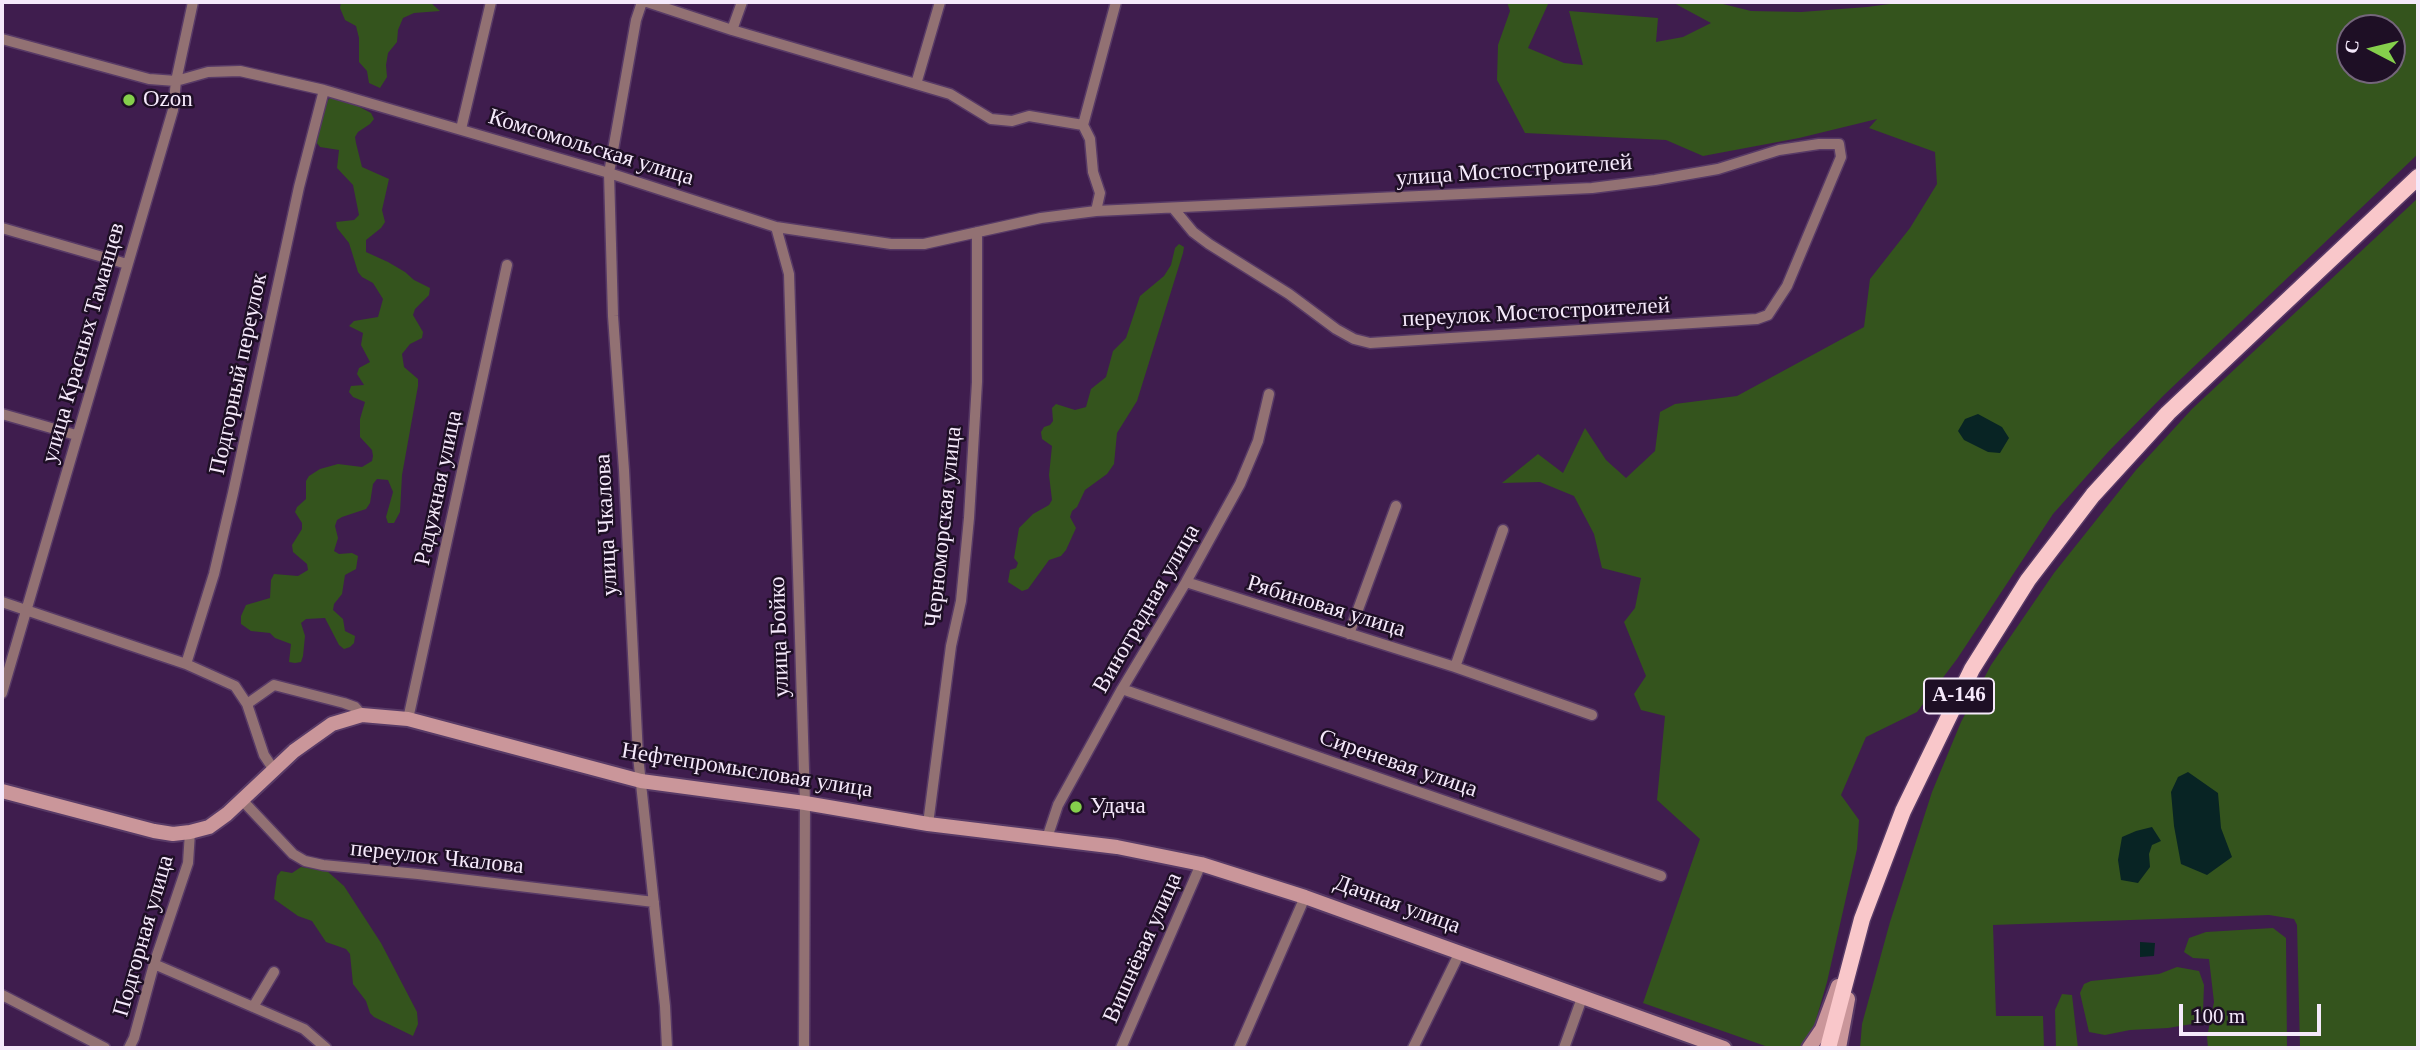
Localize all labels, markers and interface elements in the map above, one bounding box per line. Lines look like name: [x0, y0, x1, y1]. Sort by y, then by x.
north arrow: [2336, 14, 2406, 84]
text: С: [2340, 39, 2363, 55]
place label: Ozon: [143, 86, 193, 114]
marker: Ozon: [121, 92, 137, 108]
street label: Комсомольская улица: [485, 104, 697, 192]
street label: улица Мостостроителей: [1395, 149, 1633, 193]
street label: улица Красных Таманцев: [36, 220, 132, 466]
street label: Подгорный переулок: [204, 271, 274, 477]
street label: переулок Мостостроителей: [1401, 292, 1671, 334]
street label: Радужная улица: [409, 408, 469, 568]
street label: Черноморская улица: [920, 425, 968, 629]
street label: улица Чкалова: [589, 453, 625, 597]
street label: Виноградная улица: [1088, 520, 1206, 698]
street label: Рябиновая улица: [1243, 570, 1409, 644]
street label: улица Бойко: [764, 576, 796, 698]
road number: А-146: [1924, 678, 1994, 714]
street label: Сиреневая улица: [1315, 724, 1481, 804]
street label: Нефтепромысловая улица: [619, 737, 875, 805]
place label: Удача: [1090, 793, 1146, 821]
marker: Удача: [1068, 799, 1084, 815]
street label: переулок Чкалова: [349, 835, 525, 881]
street label: Подгорная улица: [108, 852, 180, 1020]
street label: Вишнёвая улица: [1097, 868, 1189, 1028]
street label: Дачная улица: [1330, 869, 1464, 941]
scale bar: [2182, 990, 2324, 1034]
text: 100 m: [2192, 1004, 2245, 1028]

